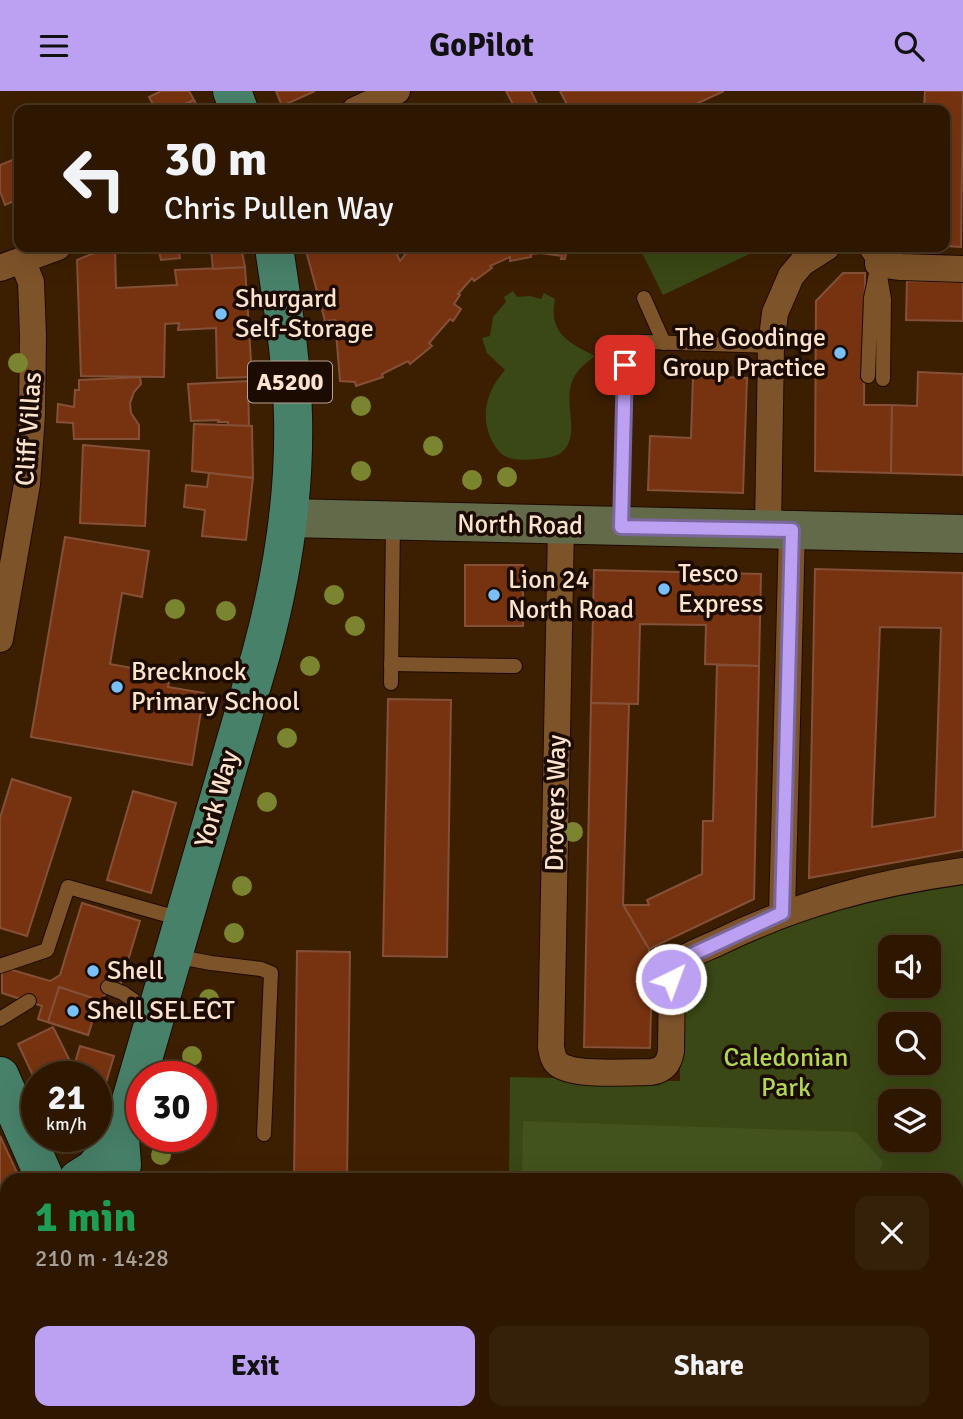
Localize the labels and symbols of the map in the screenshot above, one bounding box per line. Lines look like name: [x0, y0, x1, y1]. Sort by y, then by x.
place label: Shurgard Self-Storage: [235, 283, 374, 345]
marker: Shurgard Self-Storage: [213, 306, 229, 322]
place label: The Goodinge Group Practice: [662, 322, 826, 384]
pin: [595, 335, 655, 395]
marker: The Goodinge Group Practice: [832, 345, 848, 361]
road number: A5200: [248, 361, 332, 403]
street label: Cliff Villas: [9, 371, 49, 487]
street label: North Road: [457, 508, 583, 542]
place label: Tesco Express: [678, 558, 763, 620]
place label: Lion 24 North Road: [508, 564, 634, 626]
marker: Tesco Express: [656, 581, 672, 597]
marker: Lion 24 North Road: [486, 587, 502, 603]
place label: Brecknock Primary School: [131, 656, 300, 718]
marker: Brecknock Primary School: [109, 679, 125, 695]
street label: Drovers Way: [539, 734, 573, 872]
street label: York Way: [188, 747, 246, 851]
position arrow: [634, 942, 708, 1016]
place label: Shell: [107, 955, 164, 987]
marker: Shell: [85, 963, 101, 979]
place label: Shell SELECT: [87, 995, 235, 1027]
marker: Shell SELECT: [65, 1003, 81, 1019]
park label: Caledonian Park: [724, 1042, 848, 1104]
speed limit sign: 30: [126, 1061, 217, 1152]

